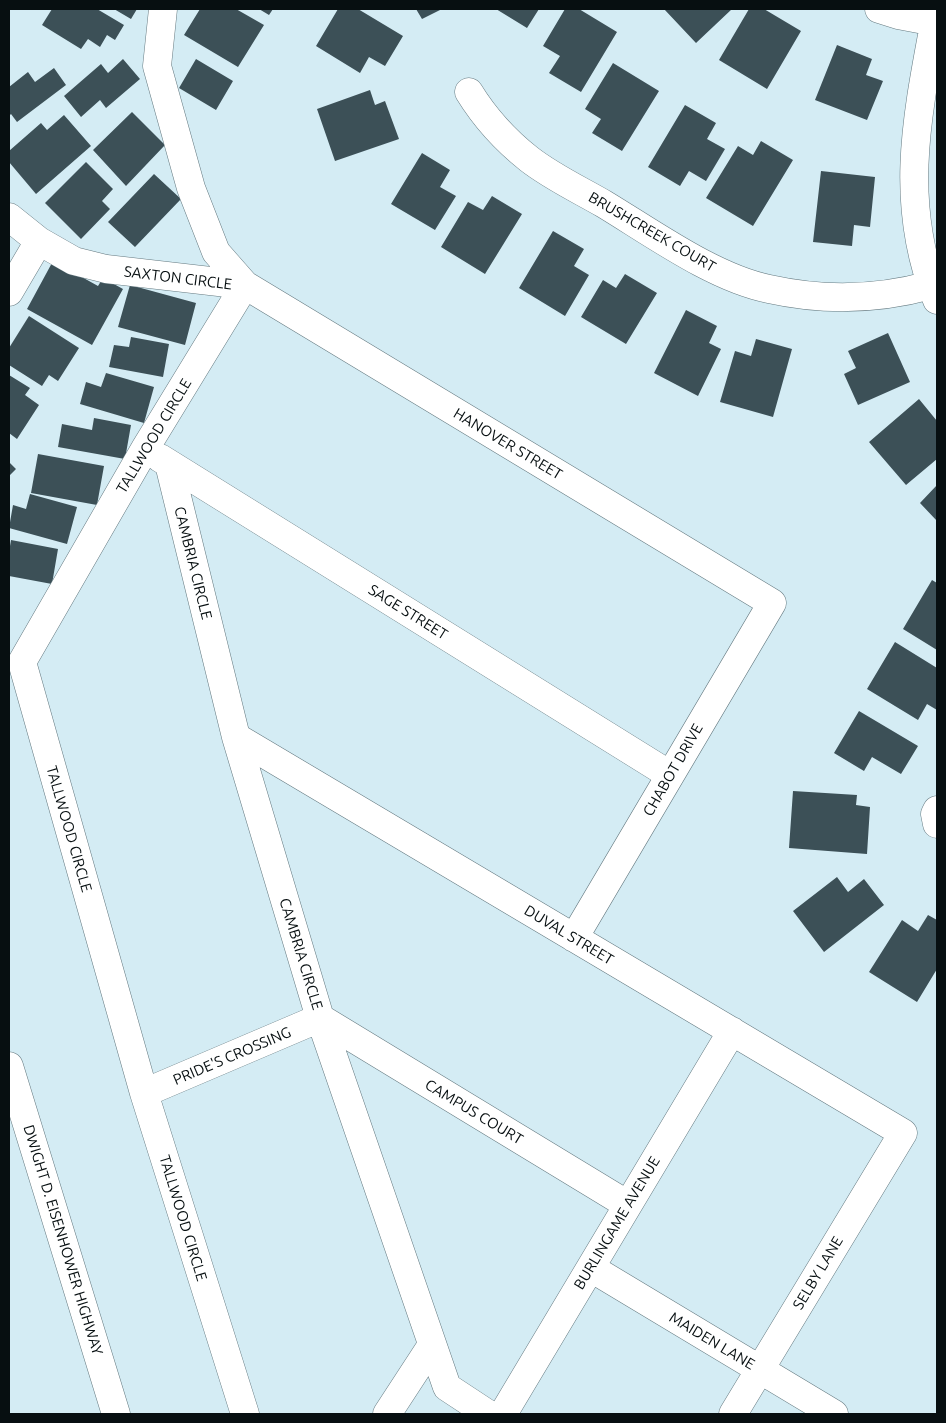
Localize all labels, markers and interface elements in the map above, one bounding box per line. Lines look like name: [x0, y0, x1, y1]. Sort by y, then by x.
street label: BRUSHCREEK COURT: [585, 188, 719, 276]
street label: SAXTON CIRCLE: [123, 262, 233, 294]
street label: TALLWOOD CIRCLE: [113, 375, 195, 497]
street label: HANOVER STREET: [450, 404, 566, 484]
street label: CAMBRIA CIRCLE: [170, 505, 216, 621]
street label: SAGE STREET: [365, 581, 451, 643]
street label: CHABOT DRIVE: [639, 721, 707, 819]
street label: TALLWOOD CIRCLE: [42, 764, 96, 894]
street label: CAMBRIA CIRCLE: [275, 896, 327, 1012]
street label: DUVAL STREET: [521, 901, 617, 969]
street label: PRIDE'S CROSSING: [170, 1023, 294, 1089]
street label: CAMPUS COURT: [422, 1076, 526, 1148]
street label: DWIGHT D. EISENHOWER HIGHWAY: [19, 1123, 107, 1357]
street label: TALLWOOD CIRCLE: [155, 1153, 211, 1283]
street label: BURLINGAME AVENUE: [570, 1153, 664, 1293]
street label: SELBY LANE: [789, 1233, 847, 1313]
street label: MAIDEN LANE: [666, 1308, 758, 1374]

